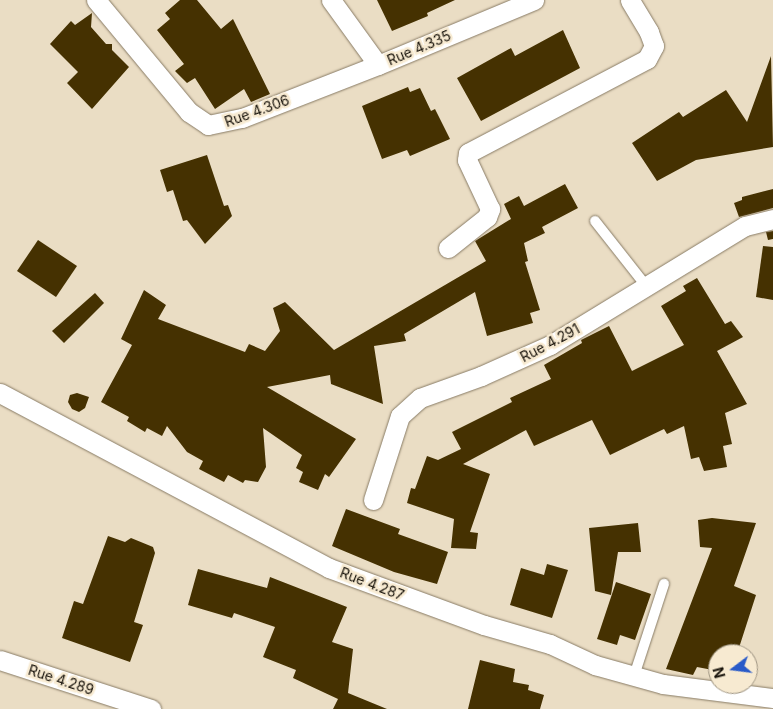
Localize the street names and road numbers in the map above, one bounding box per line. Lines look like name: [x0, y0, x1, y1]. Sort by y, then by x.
street label: Rue 4.335: [385, 27, 453, 69]
street label: Rue 4.306: [222, 92, 292, 130]
street label: Rue 4.291: [517, 320, 583, 366]
street label: Rue 4.287: [338, 564, 406, 604]
street label: Rue 4.289: [26, 662, 96, 698]

